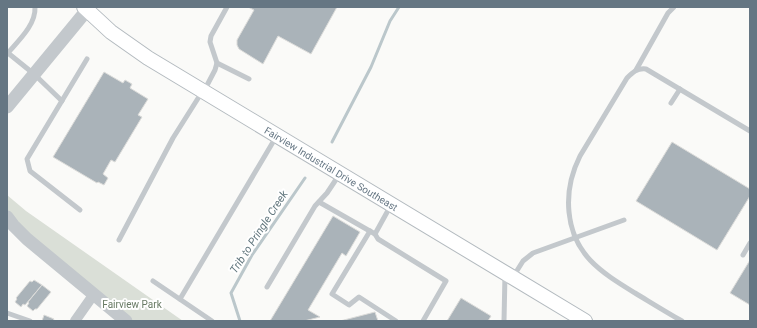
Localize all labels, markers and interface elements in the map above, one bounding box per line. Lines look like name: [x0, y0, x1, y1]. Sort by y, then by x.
street label: Fairview Industrial Drive Southeast: [262, 125, 400, 213]
water label: Trib to Pringle Creek: [227, 188, 291, 276]
park label: Fairview Park: [102, 299, 163, 310]

